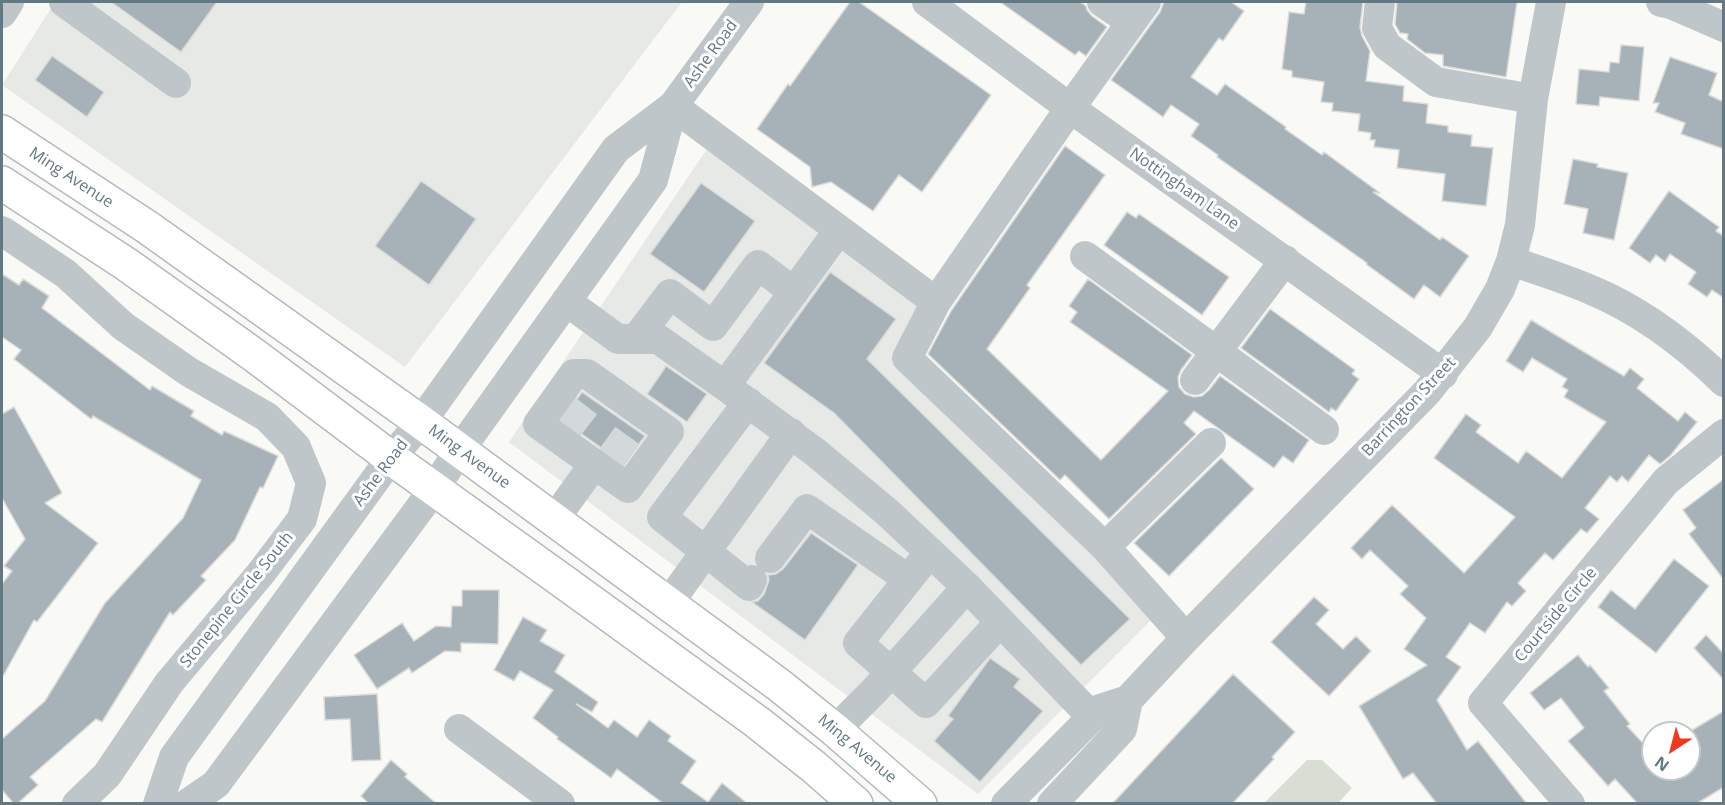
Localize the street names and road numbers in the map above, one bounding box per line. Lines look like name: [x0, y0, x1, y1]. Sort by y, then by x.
street label: Ashe Road: [680, 16, 742, 92]
street label: Ming Avenue: [25, 144, 117, 212]
street label: Nottingham Lane: [1126, 144, 1242, 234]
street label: Barrington Street: [1358, 353, 1460, 461]
street label: Ming Avenue: [424, 421, 514, 493]
street label: Ashe Road: [350, 436, 412, 510]
street label: Stonepine Circle South: [176, 528, 298, 672]
street label: Courtside Circle: [1511, 564, 1601, 666]
street label: Ming Avenue: [814, 711, 900, 787]

